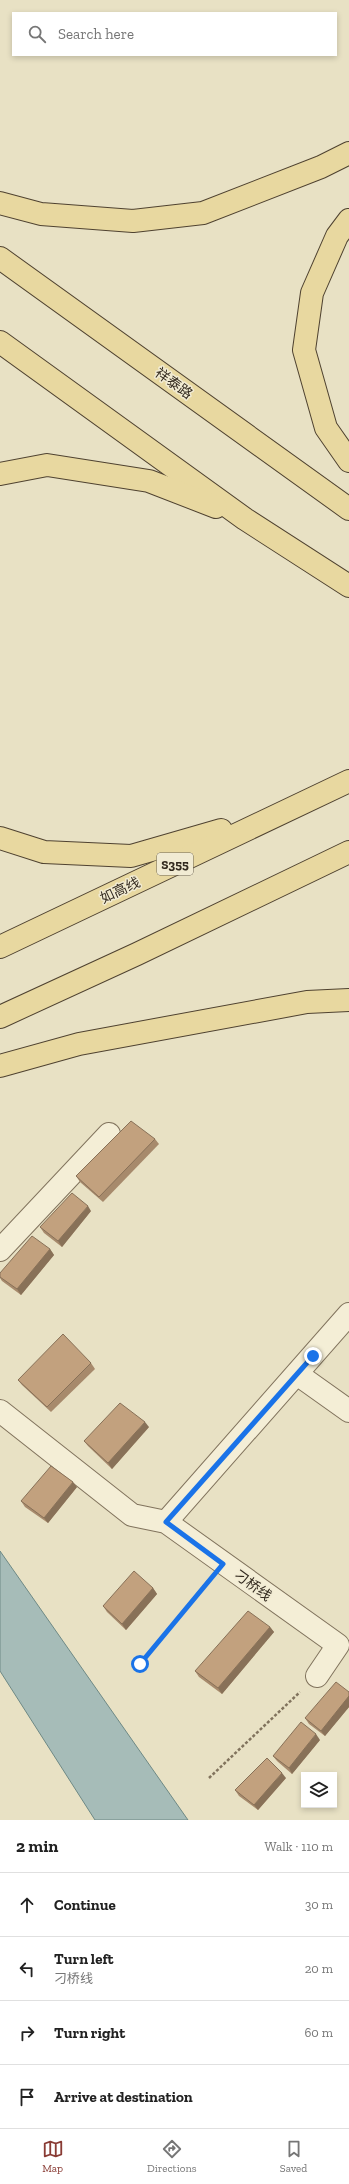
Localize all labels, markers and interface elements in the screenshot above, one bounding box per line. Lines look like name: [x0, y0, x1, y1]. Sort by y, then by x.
search box: [12, 12, 337, 56]
icon: search: [26, 23, 48, 45]
text: Search here: [58, 25, 134, 43]
street label: 祥泰路: [152, 364, 196, 403]
road number: S355: [157, 853, 193, 875]
street label: 如高线: [98, 874, 143, 907]
route end: [304, 1347, 322, 1365]
street label: 刁桥线: [231, 1566, 275, 1605]
route start: [131, 1655, 149, 1673]
map controls: [301, 1772, 337, 1808]
button: layers: [301, 1772, 337, 1808]
text: 2 min: [16, 1836, 58, 1856]
text: Walk · 110 m: [265, 1839, 333, 1854]
icon: ahead: [16, 1894, 38, 1916]
text: Continue: [54, 1896, 116, 1914]
text: 30 m: [305, 1897, 333, 1912]
text: Turn left: [54, 1950, 114, 1968]
icon: left: [16, 1958, 38, 1980]
text: 20 m: [305, 1961, 333, 1976]
text: 刁桥线: [54, 1971, 93, 1986]
icon: right: [16, 2022, 38, 2044]
text: Turn right: [54, 2024, 125, 2042]
text: 60 m: [304, 2025, 333, 2040]
icon: arrive: [16, 2086, 38, 2108]
text: Arrive at destination: [54, 2088, 193, 2106]
tab: Map: [42, 2138, 64, 2175]
tab: Directions: [147, 2138, 197, 2175]
tab: Saved: [280, 2138, 307, 2175]

